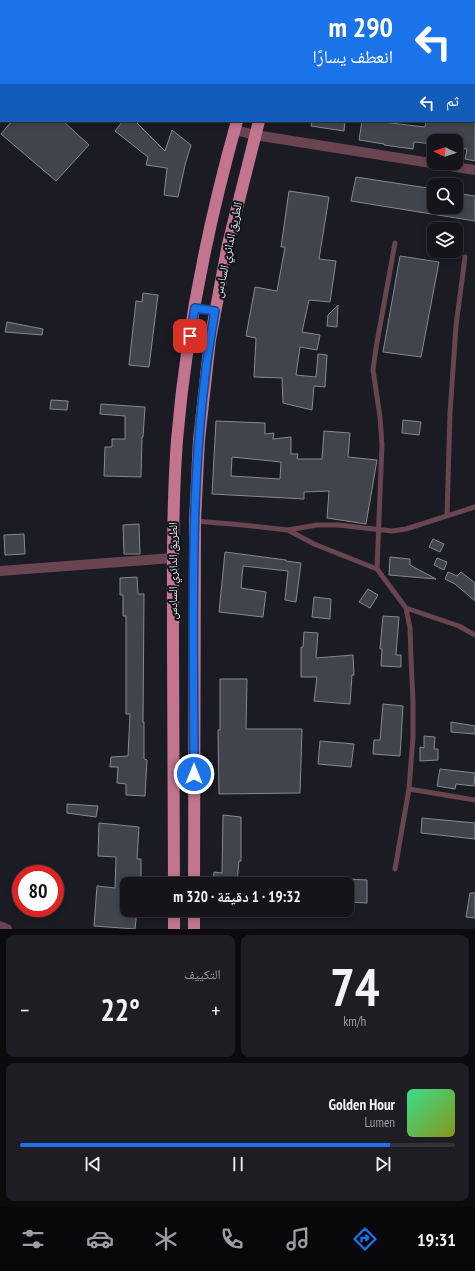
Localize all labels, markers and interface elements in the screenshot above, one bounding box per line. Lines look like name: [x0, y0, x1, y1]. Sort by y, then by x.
text: 290 m: [329, 8, 393, 45]
icon: left: [407, 16, 459, 68]
text: انعطف يسارًا: [313, 45, 393, 68]
text: ثم: [446, 91, 459, 110]
icon: left: [416, 92, 438, 114]
north arrow: [427, 134, 463, 170]
map controls: [427, 134, 463, 258]
button: search: [427, 178, 463, 214]
street label: الطريق الدائري السادس: [210, 200, 248, 300]
button: layers: [427, 222, 463, 258]
pin: [173, 319, 207, 353]
icon: arrive: [179, 325, 201, 347]
street label: الطريق الدائري السادس: [165, 522, 183, 620]
position arrow: [173, 753, 215, 795]
speed limit sign: 80: [12, 865, 64, 917]
text: 19:32 · 1 دقيقة · 320 m: [173, 887, 301, 906]
text: 74: [330, 953, 380, 1020]
text: التكييف: [184, 966, 221, 983]
text: 22°: [100, 990, 140, 1029]
text: −: [20, 996, 29, 1024]
text: +: [211, 996, 220, 1024]
text: km/h: [343, 1013, 366, 1030]
text: Golden Hour: [328, 1095, 395, 1114]
text: Lumen: [365, 1114, 395, 1131]
icon: previous: [82, 1153, 104, 1175]
icon: pause: [227, 1153, 249, 1175]
icon: next: [372, 1153, 394, 1175]
icon: filters: [19, 1225, 47, 1253]
icon: car: [86, 1225, 114, 1253]
icon: climate: [152, 1225, 180, 1253]
icon: phone: [218, 1225, 246, 1253]
icon: music: [284, 1225, 312, 1253]
icon: directions: [351, 1225, 379, 1253]
text: 19:31: [417, 1228, 456, 1251]

